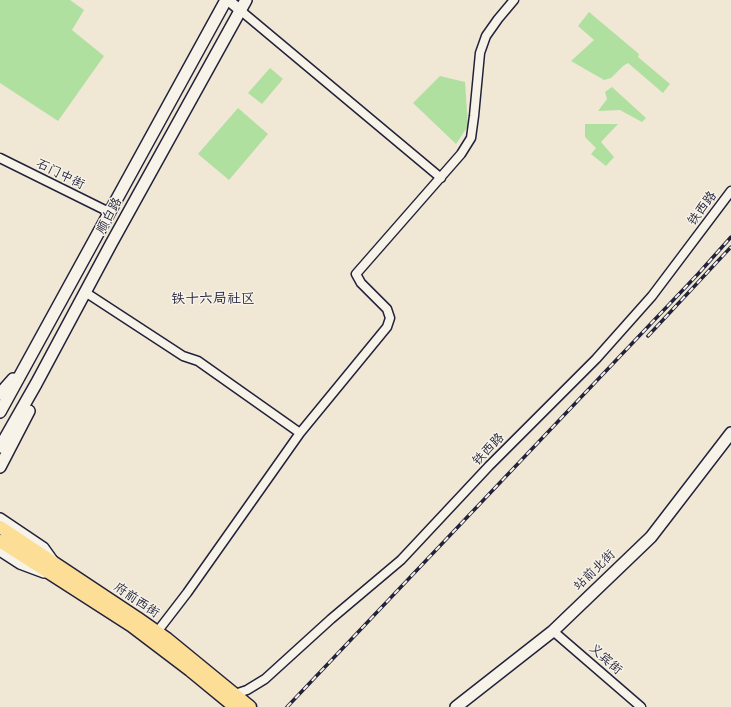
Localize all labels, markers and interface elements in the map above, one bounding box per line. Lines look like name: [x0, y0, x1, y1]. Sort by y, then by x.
street label: 石门中街: [33, 157, 87, 193]
street label: 铁西路: [685, 189, 721, 229]
street label: 顺白路: [94, 195, 126, 237]
district label: 铁十六局社区: [171, 292, 255, 308]
street label: 铁西路: [470, 431, 508, 469]
street label: 站前北街: [571, 547, 619, 595]
street label: 府前西街: [110, 580, 162, 622]
street label: 义宾街: [585, 641, 625, 679]

